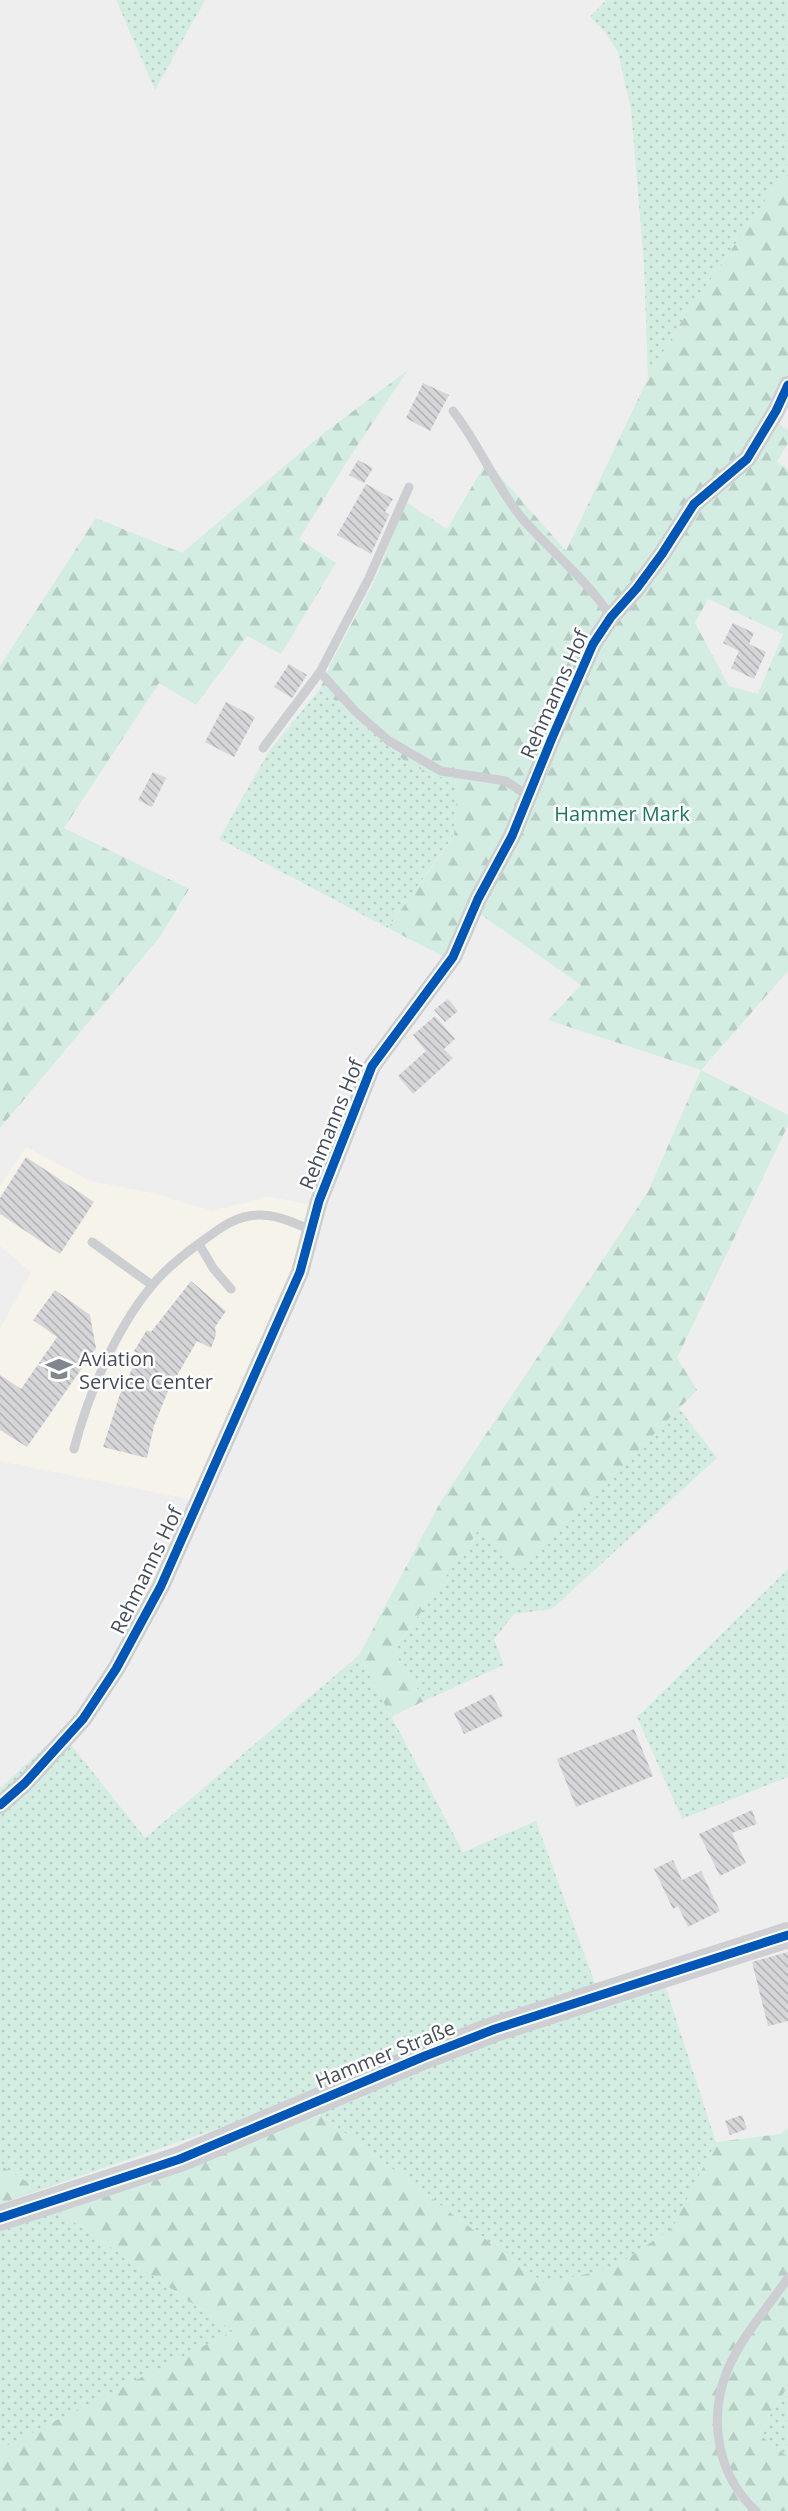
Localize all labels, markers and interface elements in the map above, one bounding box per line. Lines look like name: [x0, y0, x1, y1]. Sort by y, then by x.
street label: Rehmanns Hof: [514, 624, 595, 763]
park label: Hammer Mark: [554, 800, 690, 827]
street label: Rehmanns Hof: [293, 1054, 370, 1193]
place label: Aviation Service Center: [79, 1345, 213, 1395]
school or university icon: Aviation Service Center: [44, 1354, 74, 1384]
street label: Rehmanns Hof: [104, 1501, 189, 1638]
street label: Hammer Straße: [311, 2014, 459, 2094]

